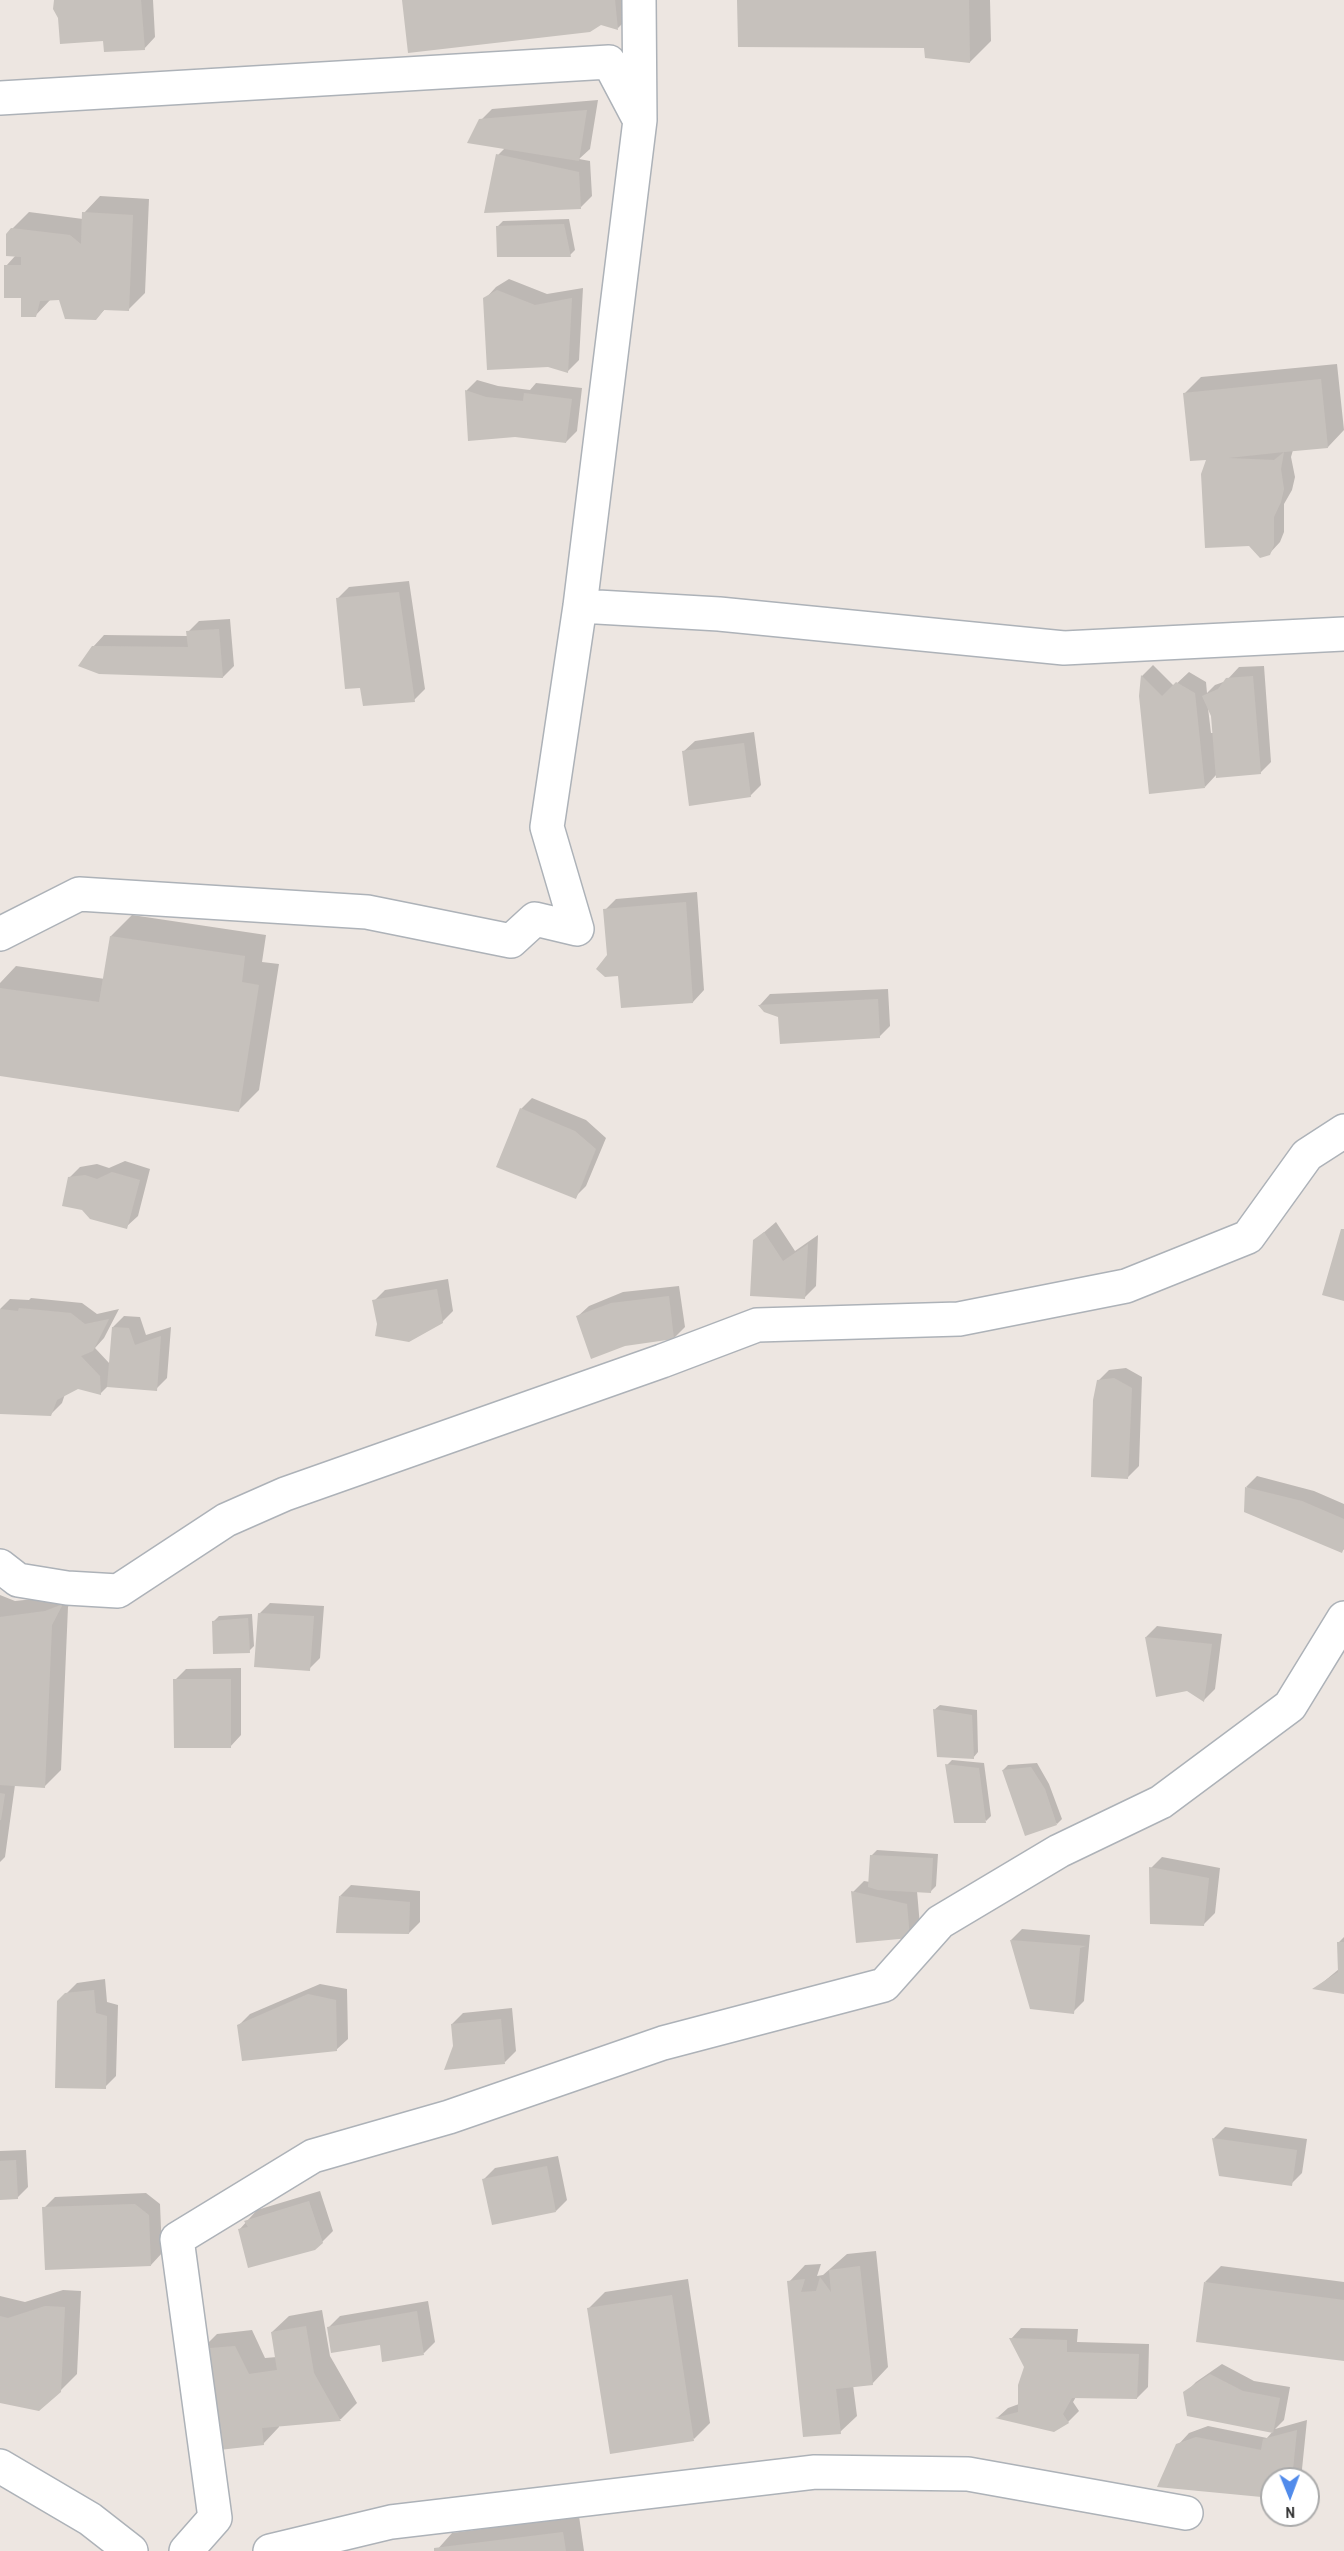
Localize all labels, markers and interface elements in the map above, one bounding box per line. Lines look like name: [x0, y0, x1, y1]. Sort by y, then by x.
north arrow: [1260, 2467, 1320, 2527]
text: N: [1285, 2502, 1295, 2524]

